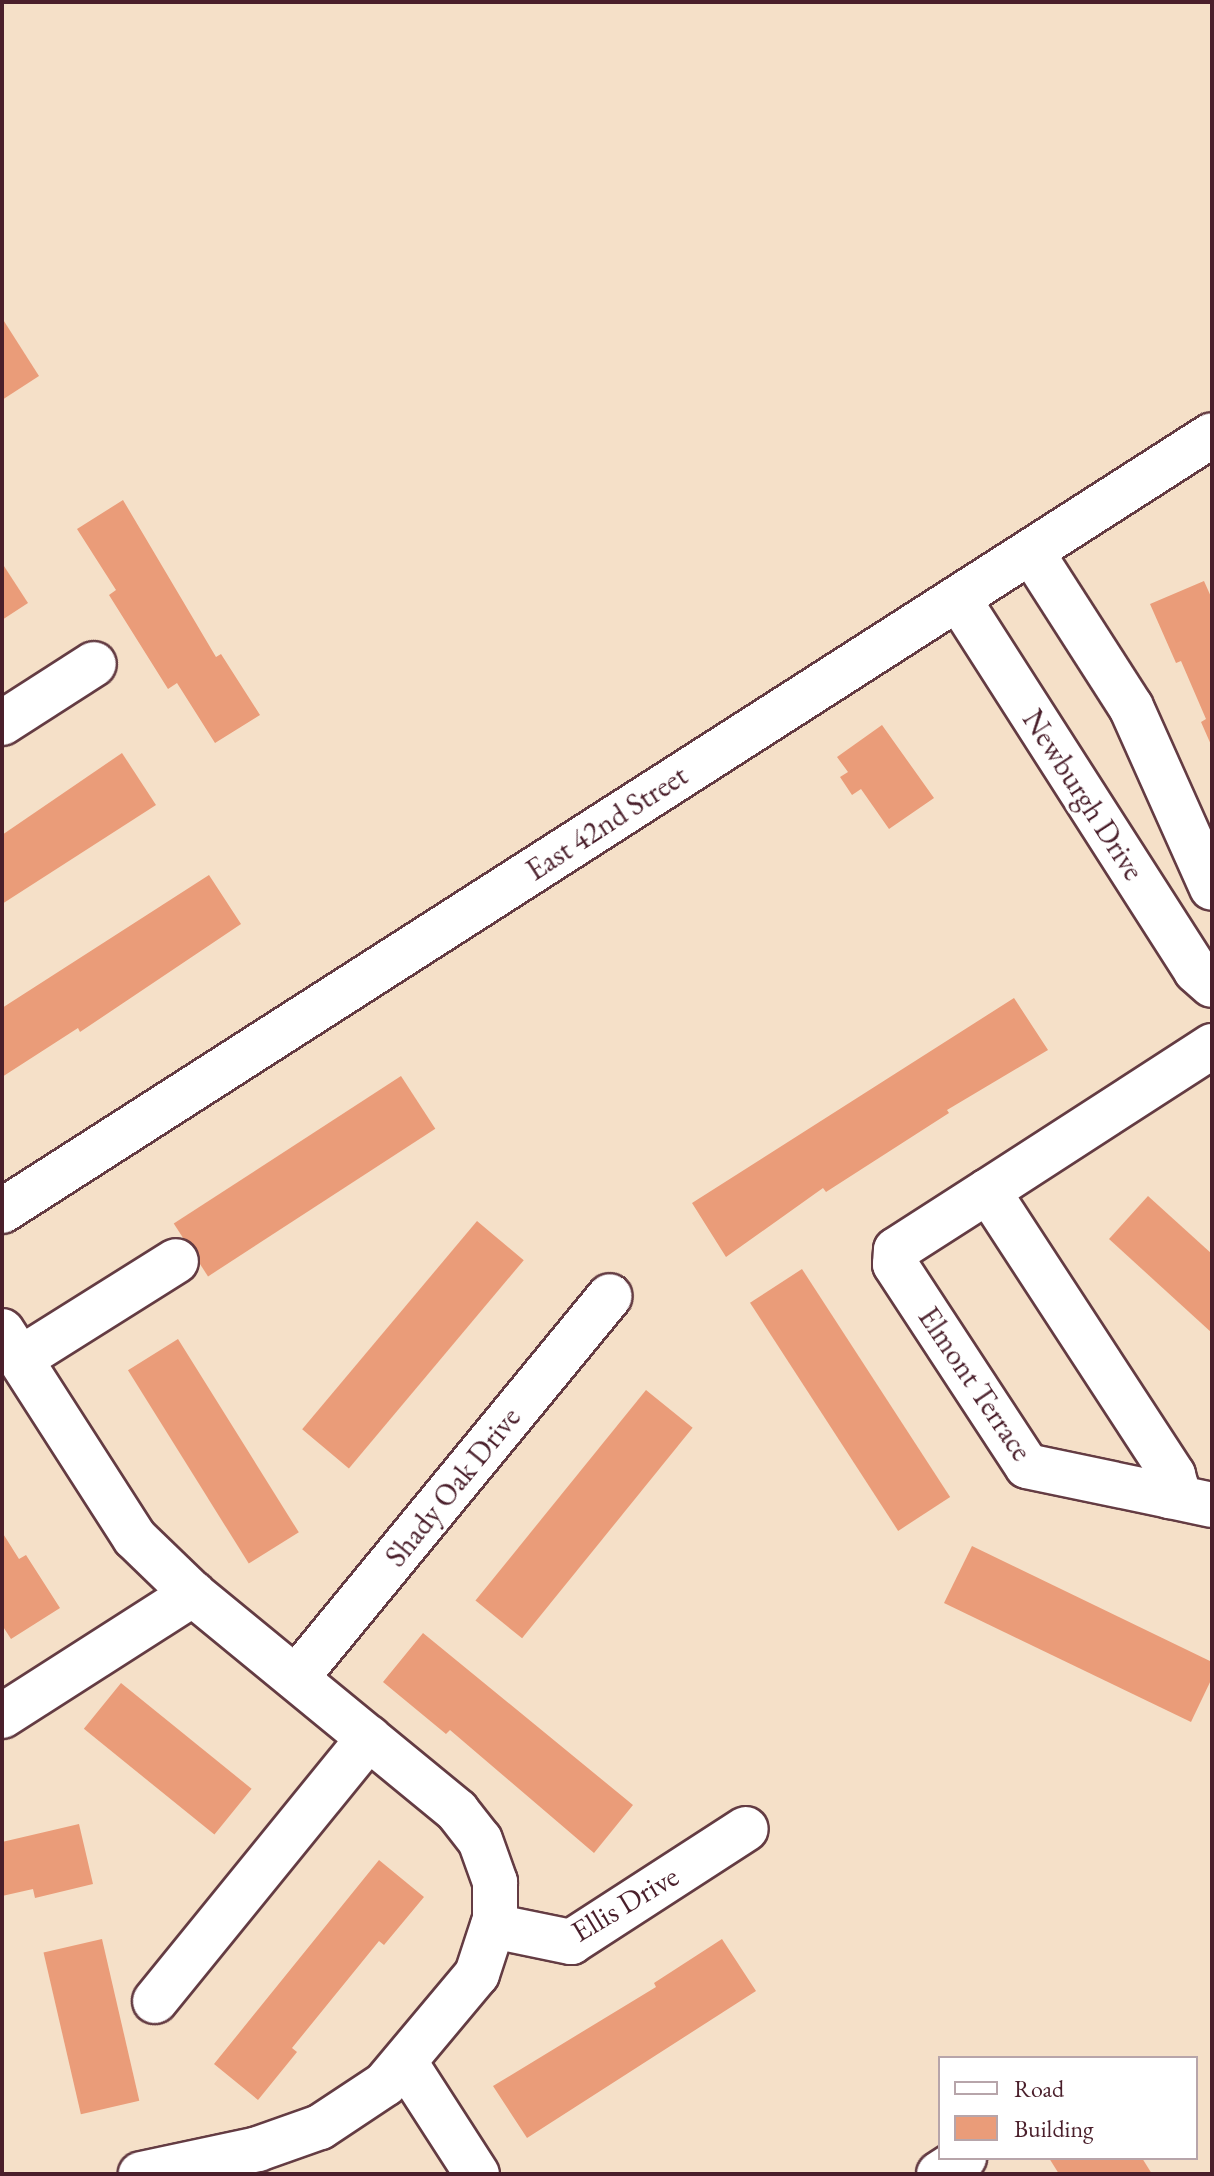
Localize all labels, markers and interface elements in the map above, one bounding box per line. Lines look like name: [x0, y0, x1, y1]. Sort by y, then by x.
street label: Newburgh Drive: [1015, 703, 1151, 887]
street label: East 42nd Street: [520, 758, 694, 888]
street label: Elmont Terrace: [910, 1300, 1040, 1468]
street label: Shady Oak Drive: [378, 1400, 528, 1574]
street label: Ellis Drive: [565, 1858, 685, 1950]
legend: [938, 2056, 1198, 2160]
text: Road: [1014, 2073, 1064, 2104]
text: Building: [1014, 2113, 1094, 2144]

